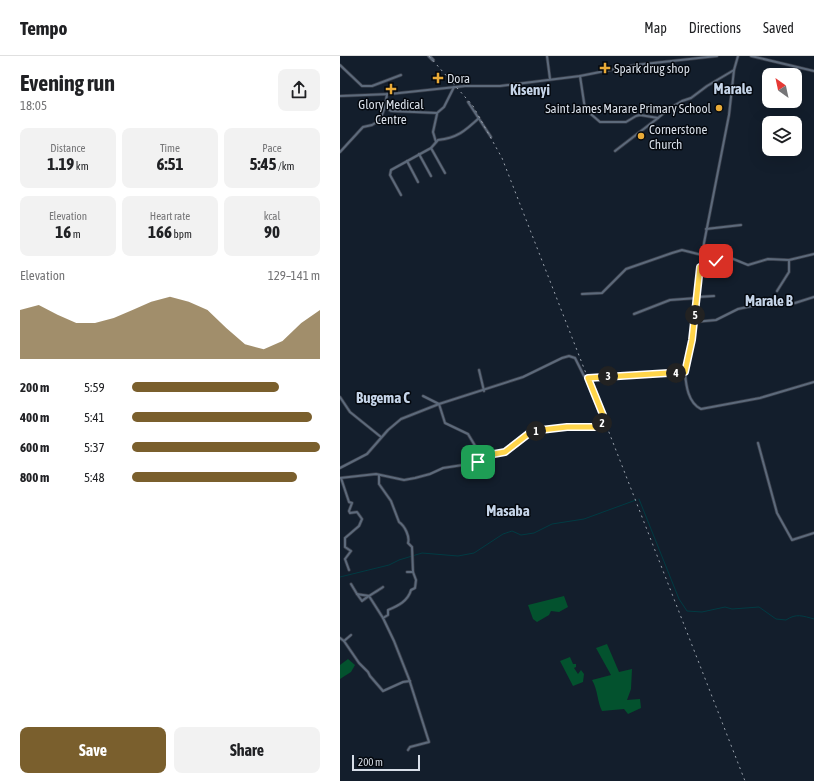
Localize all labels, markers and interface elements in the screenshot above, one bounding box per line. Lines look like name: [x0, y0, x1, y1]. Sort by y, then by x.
text: Tempo: [20, 17, 67, 39]
text: Map: [644, 20, 667, 36]
text: Directions: [689, 20, 741, 36]
text: Saved: [763, 20, 794, 36]
place label: Spark drug shop: [614, 61, 690, 76]
marker: Spark drug shop: [599, 62, 611, 74]
north arrow: [762, 68, 802, 108]
map controls: [762, 68, 802, 156]
button: share: [278, 69, 320, 111]
text: Evening run: [20, 70, 115, 96]
place label: Dora: [447, 71, 470, 86]
marker: Dora: [432, 72, 444, 84]
district label: Marale: [714, 80, 753, 97]
district label: Kisenyi: [510, 81, 550, 98]
marker: Glory Medical Centre: [385, 83, 397, 95]
place label: Glory Medical Centre: [358, 97, 424, 127]
text: 18:05: [20, 98, 47, 113]
place label: Saint James Marare Primary School: [545, 101, 712, 116]
marker: Saint James Marare Primary School: [714, 103, 724, 113]
button: layers: [762, 116, 802, 156]
place label: Cornerstone Church: [649, 122, 707, 152]
marker: Cornerstone Church: [636, 131, 646, 141]
text: Distance: [50, 142, 86, 154]
text: Time: [160, 142, 180, 154]
text: Pace: [262, 142, 282, 154]
text: 1.19: [47, 154, 74, 174]
text: 6:51: [157, 154, 184, 174]
text: 5:45: [250, 154, 277, 174]
text: km: [74, 160, 89, 172]
text: /km: [277, 160, 295, 172]
text: Elevation: [49, 210, 87, 222]
text: Heart rate: [150, 210, 190, 222]
text: kcal: [264, 210, 280, 222]
text: 16: [55, 222, 71, 242]
text: 166: [148, 222, 172, 242]
text: 90: [264, 222, 280, 242]
text: m: [71, 228, 81, 240]
text: bpm: [172, 228, 192, 240]
pin: [699, 244, 733, 278]
icon: check: [705, 250, 727, 272]
text: Elevation: [20, 268, 65, 283]
text: 129–141 m: [268, 268, 320, 283]
district label: Marale B: [745, 292, 794, 309]
pin: 5: [685, 305, 705, 325]
text: 5: [692, 309, 698, 321]
pin: 4: [666, 363, 686, 383]
pin: 3: [598, 366, 618, 386]
text: 4: [673, 367, 679, 379]
text: 3: [605, 370, 611, 382]
text: 200 m: [20, 380, 49, 395]
text: 5:59: [84, 380, 105, 395]
district label: Bugema C: [356, 389, 410, 406]
text: 400 m: [20, 410, 49, 425]
text: 5:41: [84, 410, 105, 425]
pin: 2: [592, 413, 612, 433]
text: 2: [599, 417, 605, 429]
pin: 1: [526, 421, 546, 441]
text: 1: [533, 425, 539, 437]
text: 600 m: [20, 440, 49, 455]
text: 5:37: [84, 440, 105, 455]
pin: [461, 445, 495, 479]
icon: arrive: [467, 451, 489, 473]
text: 800 m: [20, 470, 49, 485]
text: 5:48: [84, 470, 105, 485]
district label: Masaba: [486, 502, 530, 519]
button: Save: [20, 727, 166, 773]
button: Share: [174, 727, 320, 773]
scale bar: [352, 753, 420, 772]
text: 200 m: [358, 756, 383, 768]

